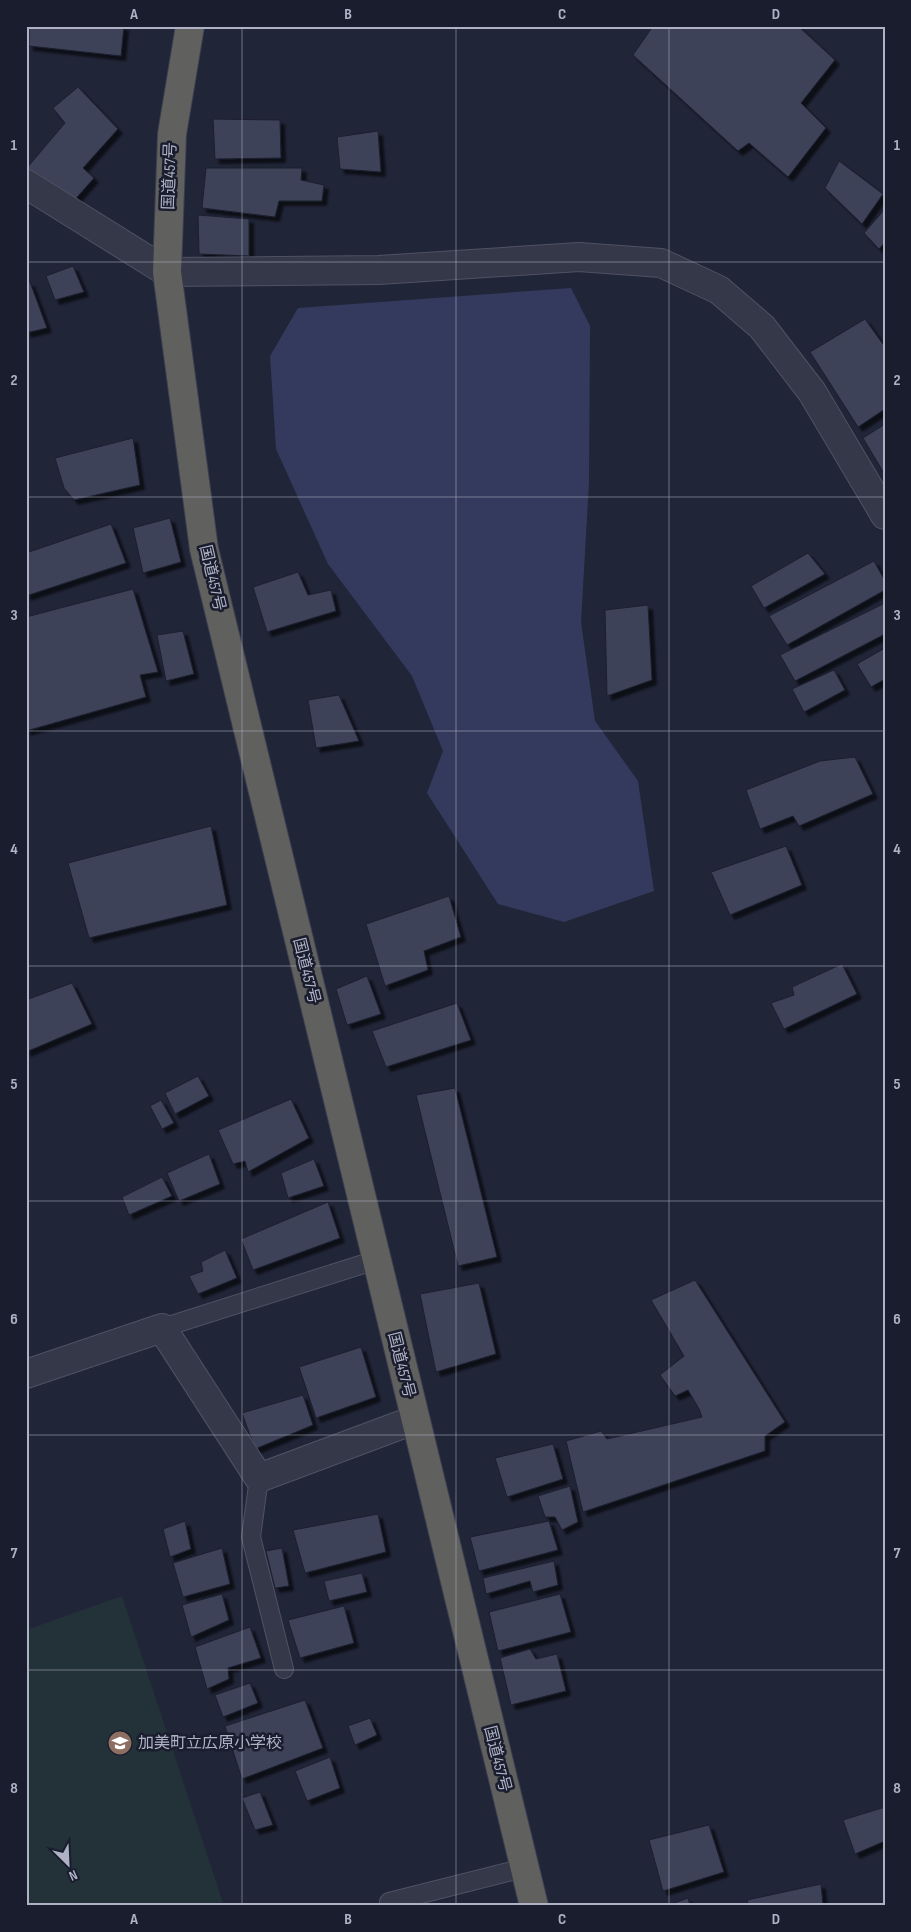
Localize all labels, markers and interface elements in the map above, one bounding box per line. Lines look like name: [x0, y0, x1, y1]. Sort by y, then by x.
text: A: [129, 5, 138, 24]
text: B: [344, 5, 352, 24]
text: C: [558, 5, 566, 24]
text: D: [772, 5, 780, 24]
text: 1: [11, 136, 18, 155]
text: 1: [894, 136, 901, 155]
street label: 国道457号: [159, 142, 181, 210]
text: 2: [10, 371, 18, 390]
text: 2: [893, 371, 901, 390]
street label: 国道457号: [195, 543, 229, 613]
text: 3: [10, 606, 18, 625]
text: 3: [893, 606, 901, 625]
text: 4: [10, 840, 18, 859]
text: 4: [893, 840, 901, 859]
street label: 国道457号: [289, 936, 323, 1006]
text: 5: [10, 1075, 18, 1094]
text: 5: [893, 1075, 901, 1094]
text: 6: [10, 1310, 18, 1329]
text: 6: [893, 1310, 901, 1329]
street label: 国道457号: [384, 1330, 418, 1400]
text: 7: [11, 1544, 18, 1563]
text: 7: [894, 1544, 901, 1563]
street label: 国道457号: [480, 1724, 514, 1794]
school or university icon: 加美町立広原小学校: [107, 1730, 133, 1756]
place label: 加美町立広原小学校: [138, 1734, 282, 1753]
text: 8: [10, 1779, 18, 1798]
text: 8: [893, 1779, 901, 1798]
north arrow: [42, 1840, 92, 1890]
text: N: [66, 1866, 80, 1885]
text: A: [129, 1910, 138, 1929]
text: B: [344, 1910, 352, 1929]
text: C: [558, 1910, 566, 1929]
text: D: [772, 1910, 780, 1929]

